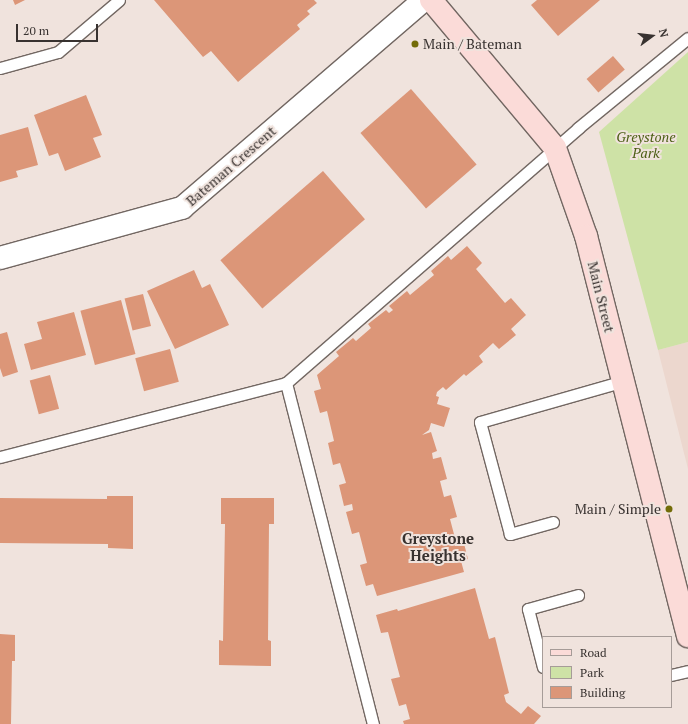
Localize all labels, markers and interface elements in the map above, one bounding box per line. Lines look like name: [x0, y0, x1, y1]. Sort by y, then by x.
scale bar: [18, 16, 100, 42]
north arrow: [632, 16, 672, 56]
text: 20 m: [23, 23, 49, 38]
text: N: [656, 27, 671, 39]
place label: Main / Bateman: [423, 36, 522, 52]
marker: Main / Bateman: [410, 39, 420, 49]
street label: Bateman Crescent: [183, 123, 279, 209]
park label: Greystone Park: [616, 129, 676, 162]
street label: Main Street: [584, 260, 618, 334]
place label: Main / Simple: [575, 501, 661, 517]
marker: Main / Simple: [664, 504, 674, 514]
district label: Greystone Heights: [402, 529, 474, 564]
legend: [542, 636, 672, 708]
text: Road: [580, 645, 607, 660]
text: Park: [580, 665, 604, 680]
text: Building: [580, 685, 625, 700]

